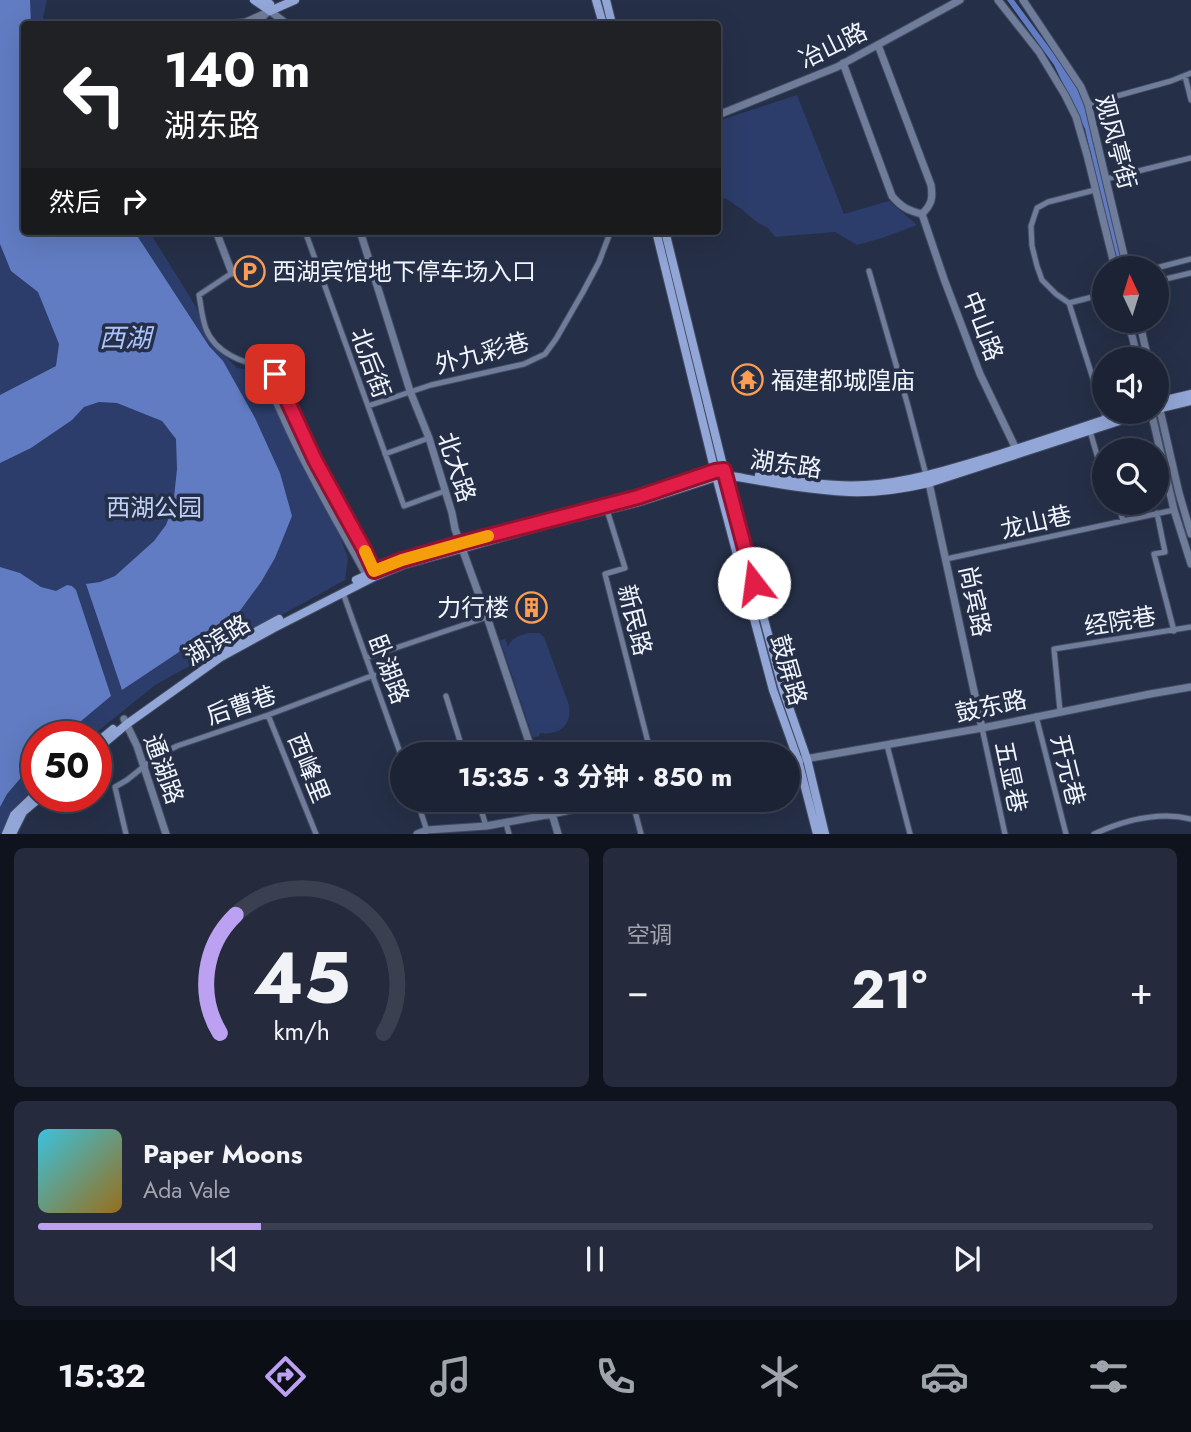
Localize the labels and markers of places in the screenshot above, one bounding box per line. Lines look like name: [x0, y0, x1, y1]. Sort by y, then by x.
parking icon: 西湖宾馆地下停车场入口: [232, 254, 266, 288]
place label: 西湖宾馆地下停车场入口: [272, 254, 536, 289]
pin: [245, 344, 305, 404]
temple icon: 福建都城隍庙: [731, 363, 765, 397]
place label: 福建都城隍庙: [771, 363, 915, 398]
place label: 力行楼: [437, 590, 509, 625]
building icon: 力行楼: [515, 590, 549, 624]

